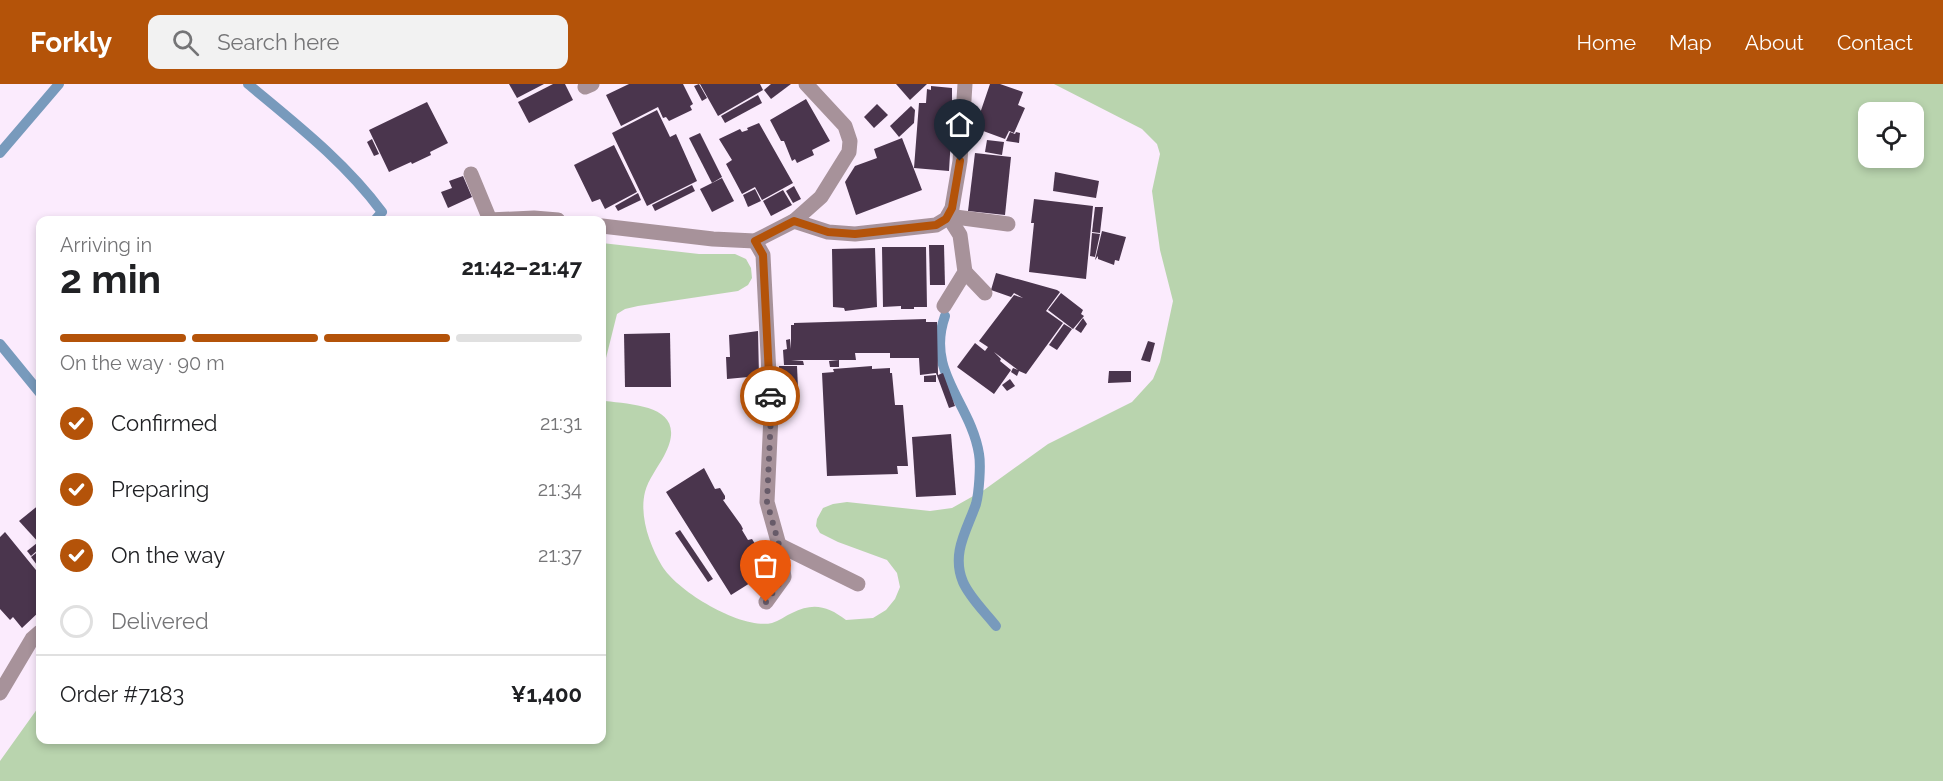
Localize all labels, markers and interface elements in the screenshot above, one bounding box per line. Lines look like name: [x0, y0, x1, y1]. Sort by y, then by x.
search box: [148, 15, 568, 69]
text: Forkly: [30, 26, 112, 59]
icon: search: [169, 26, 202, 59]
text: Search here: [217, 29, 339, 55]
text: Home: [1577, 30, 1636, 55]
text: Map: [1669, 30, 1712, 55]
text: About: [1745, 30, 1804, 55]
text: Contact: [1837, 30, 1913, 55]
pin: [934, 99, 985, 161]
map controls: [1858, 102, 1924, 168]
button: locate: [1858, 102, 1924, 168]
icon: home: [943, 108, 976, 141]
text: Arriving in: [60, 233, 152, 257]
text: 21:42–21:47: [461, 254, 582, 280]
text: 2 min: [60, 256, 161, 302]
text: On the way · 90 m: [60, 351, 225, 375]
courier: [740, 366, 800, 426]
icon: car: [754, 380, 787, 413]
icon: check: [60, 407, 93, 440]
text: Confirmed: [111, 410, 218, 436]
text: 21:31: [540, 411, 582, 435]
icon: check: [60, 473, 93, 506]
text: Preparing: [111, 476, 209, 502]
text: 21:34: [538, 477, 582, 501]
icon: check: [60, 539, 93, 572]
pin: [740, 540, 791, 602]
text: On the way: [111, 542, 225, 568]
text: 21:37: [538, 543, 582, 567]
icon: bag: [749, 549, 782, 582]
text: Delivered: [111, 608, 209, 634]
text: Order #7183: [60, 681, 184, 707]
text: ¥1,400: [511, 681, 582, 707]

